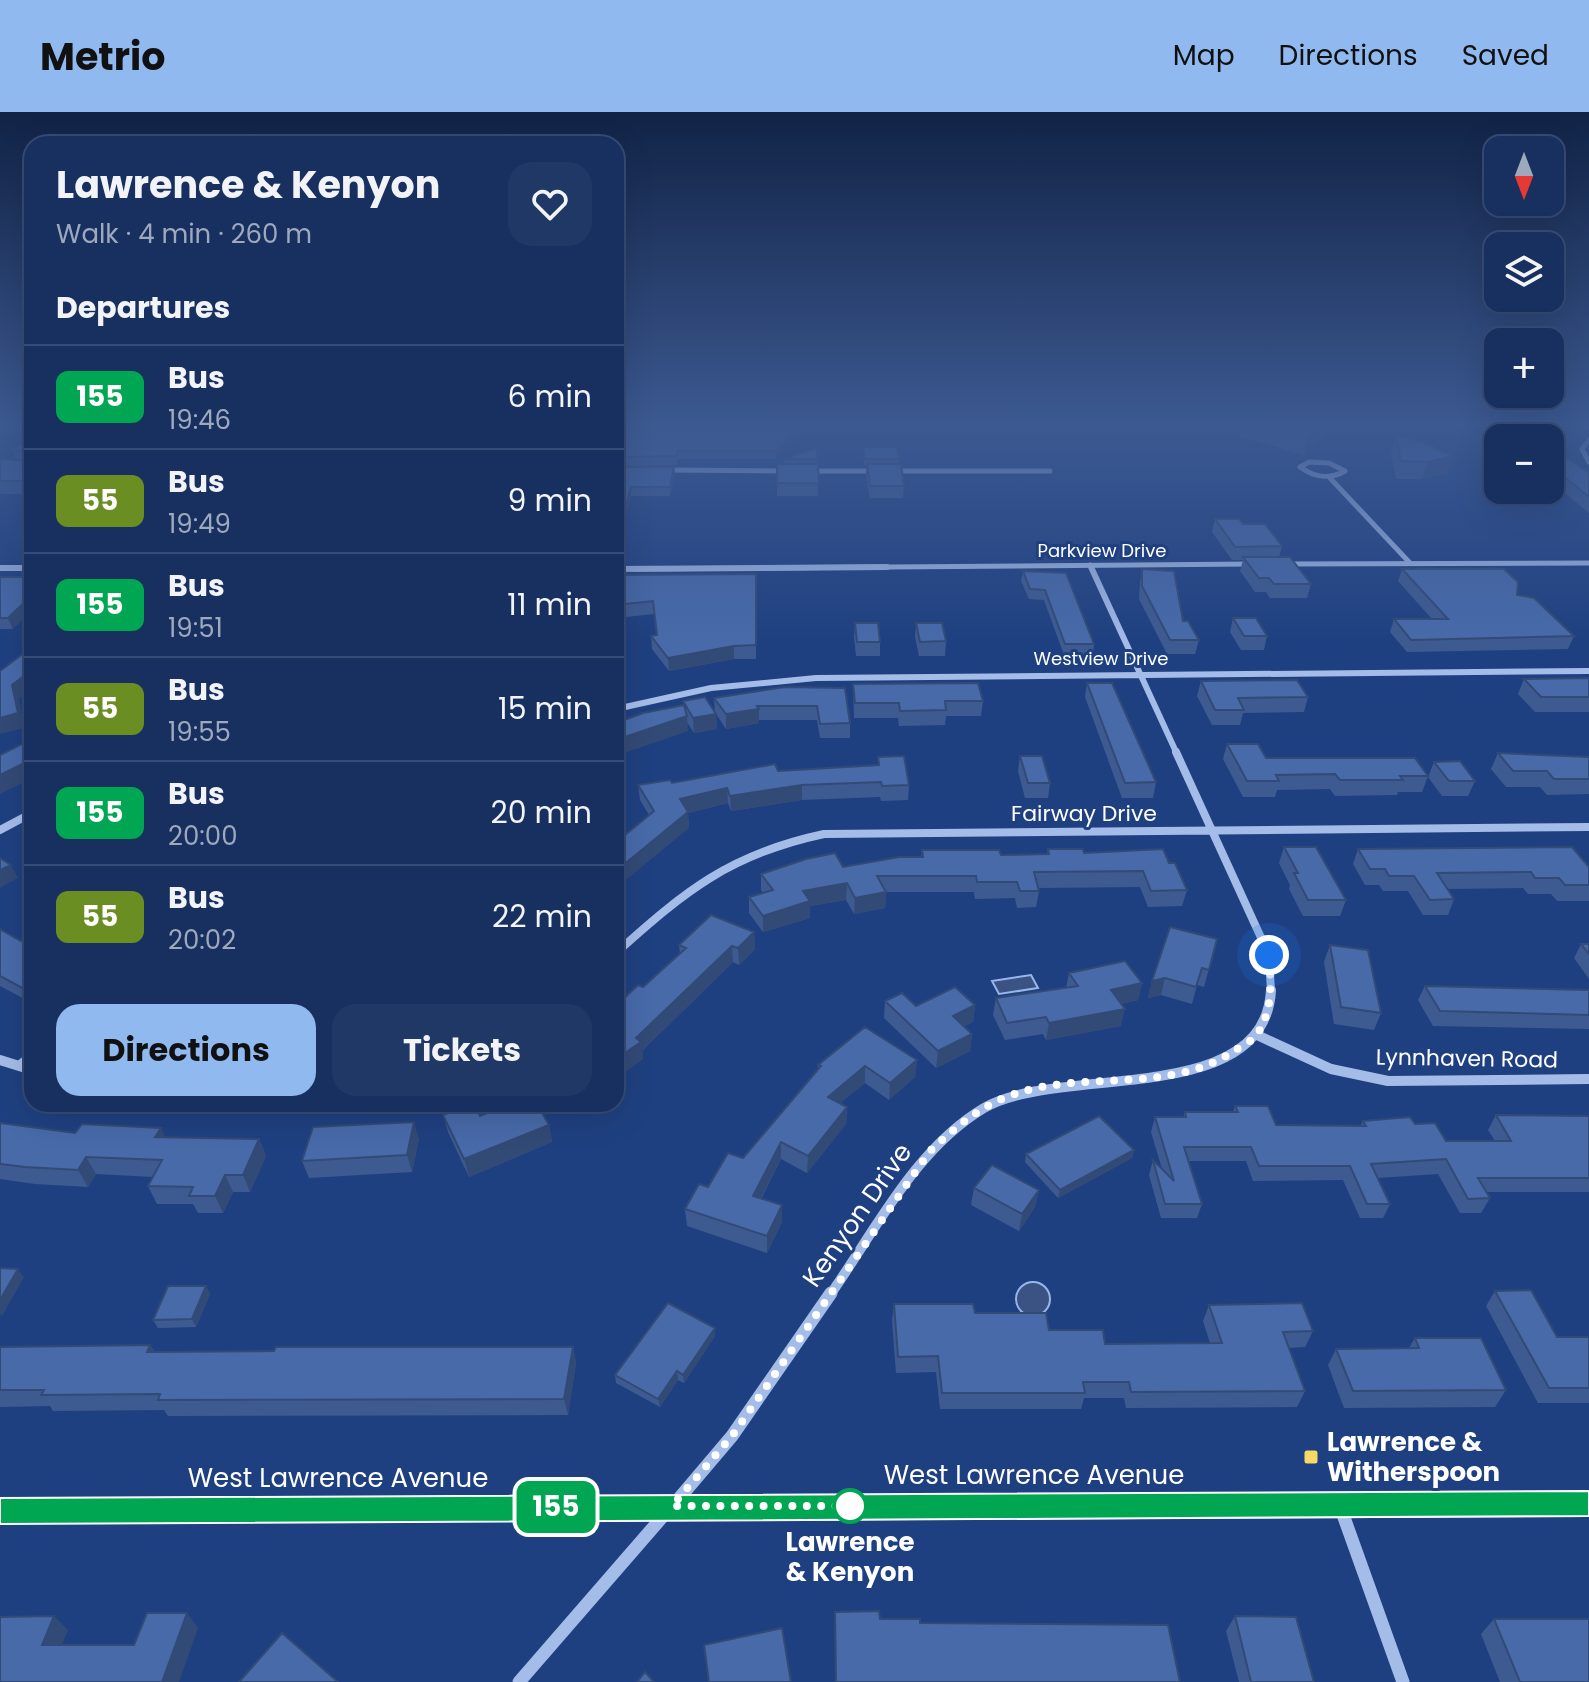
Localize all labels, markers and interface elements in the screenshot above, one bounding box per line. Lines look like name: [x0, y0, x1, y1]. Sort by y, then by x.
text: Metrio: [40, 30, 165, 83]
text: Map: [1173, 36, 1235, 75]
text: Directions: [1279, 36, 1418, 75]
text: Saved: [1462, 36, 1549, 75]
north arrow: [1484, 136, 1564, 216]
map controls: [1484, 136, 1564, 504]
text: Lawrence & Kenyon: [56, 158, 440, 211]
button: heart: [508, 162, 592, 246]
text: Walk · 4 min · 260 m: [56, 216, 312, 252]
button: layers: [1484, 232, 1564, 312]
text: Departures: [56, 286, 230, 329]
button: +: [1484, 328, 1564, 408]
text: Bus: [168, 356, 225, 399]
text: 6 min: [507, 375, 592, 418]
text: 155: [77, 377, 123, 416]
text: 19:46: [168, 402, 231, 438]
button: −: [1484, 424, 1564, 504]
text: Bus: [168, 460, 225, 503]
text: 9 min: [508, 479, 592, 522]
text: 55: [82, 481, 118, 520]
text: 19:49: [168, 506, 231, 542]
street label: Parkview Drive: [1038, 538, 1166, 563]
text: Bus: [168, 564, 225, 607]
text: 11 min: [507, 583, 592, 626]
text: 155: [77, 585, 123, 624]
text: 19:51: [168, 610, 223, 646]
street label: Westview Drive: [1033, 646, 1169, 671]
text: Bus: [168, 668, 225, 711]
text: 15 min: [498, 687, 592, 730]
text: 55: [82, 689, 118, 728]
text: 19:55: [168, 714, 231, 750]
text: Bus: [168, 772, 225, 815]
text: 20 min: [490, 791, 592, 834]
text: 155: [77, 793, 123, 832]
street label: Fairway Drive: [1011, 798, 1157, 829]
text: 20:00: [168, 818, 237, 854]
text: Bus: [168, 876, 225, 919]
text: 22 min: [492, 895, 592, 938]
text: 55: [82, 897, 118, 936]
text: 20:02: [168, 922, 236, 958]
your location: [1249, 935, 1289, 975]
button: Directions: [56, 1004, 316, 1096]
button: Tickets: [332, 1004, 592, 1096]
street label: Lynnhaven Road: [1376, 1041, 1558, 1076]
street label: Kenyon Drive: [794, 1136, 920, 1294]
place label: Lawrence & Witherspoon: [1327, 1424, 1500, 1490]
marker: Lawrence & Witherspoon: [1302, 1448, 1320, 1466]
street label: West Lawrence Avenue: [884, 1457, 1184, 1493]
street label: West Lawrence Avenue: [188, 1460, 488, 1496]
line badge: 155: [510, 1481, 602, 1533]
text: 155: [533, 1487, 579, 1526]
marker: Lawrence & Kenyon: [833, 1489, 867, 1523]
place label: Lawrence & Kenyon: [786, 1524, 915, 1590]

